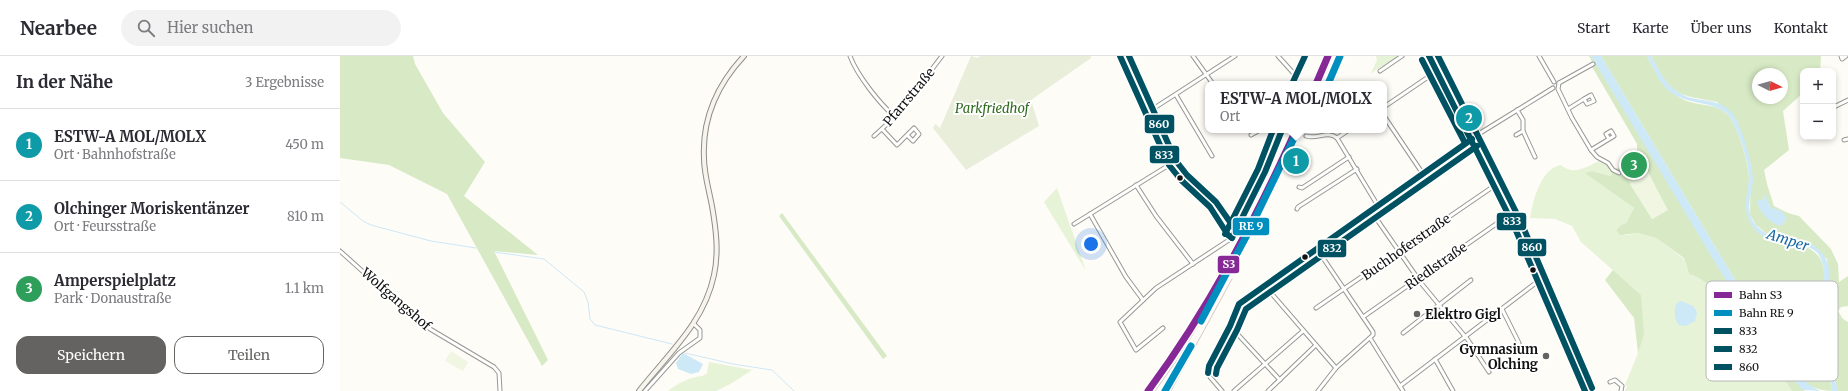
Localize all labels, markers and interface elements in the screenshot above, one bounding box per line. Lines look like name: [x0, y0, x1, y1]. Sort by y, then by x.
search box: [121, 10, 401, 46]
text: Nearbee: [20, 16, 97, 40]
icon: search: [135, 17, 157, 39]
text: Hier suchen: [167, 18, 253, 37]
text: Start: [1577, 19, 1610, 37]
text: Karte: [1632, 19, 1669, 37]
text: Über uns: [1691, 19, 1752, 37]
text: Kontakt: [1774, 19, 1828, 37]
street label: Pfarrstraße: [879, 64, 939, 130]
north arrow: [1752, 68, 1788, 104]
map controls: [1800, 68, 1836, 140]
button: +: [1800, 68, 1836, 104]
text: In der Nähe: [16, 71, 113, 93]
text: 3 Ergebnisse: [245, 74, 324, 91]
popup: [1205, 81, 1387, 133]
text: ESTW-A MOL/MOLX: [1220, 89, 1372, 108]
park label: Parkfriedhof: [955, 100, 1031, 117]
pin: 2: [1456, 103, 1482, 133]
button: −: [1800, 104, 1836, 140]
text: Ort: [1220, 108, 1240, 125]
line badge: 860: [1144, 114, 1175, 134]
text: 860: [1149, 117, 1169, 131]
text: ESTW-A MOL/MOLX: [54, 127, 206, 146]
text: 1: [26, 136, 32, 153]
text: 450 m: [285, 136, 324, 153]
line badge: 833: [1149, 145, 1180, 164]
text: Ort · Bahnhofstraße: [54, 146, 176, 163]
pin: 1: [1283, 146, 1309, 176]
text: 833: [1155, 148, 1173, 162]
pin: 3: [1621, 150, 1647, 180]
unlabelled marker: [1175, 173, 1185, 183]
text: Olchinger Moriskentänzer: [54, 199, 249, 218]
text: 2: [25, 208, 33, 225]
text: 810 m: [287, 208, 324, 225]
street label: Buchhoferstraße: [1358, 210, 1454, 284]
line badge: 833: [1496, 212, 1527, 231]
text: 833: [1503, 214, 1521, 228]
line badge: RE 9: [1232, 217, 1270, 236]
text: Ort · Feursstraße: [54, 218, 156, 235]
text: RE 9: [1239, 219, 1263, 233]
water label: Amper: [1764, 225, 1811, 255]
your location: [1081, 234, 1101, 254]
street label: Riedlstraße: [1402, 238, 1470, 294]
line badge: 860: [1517, 238, 1547, 257]
line badge: 832: [1317, 239, 1347, 258]
text: 860: [1522, 240, 1542, 254]
text: 832: [1323, 241, 1342, 255]
unlabelled marker: [1300, 252, 1310, 262]
line badge: S3: [1217, 255, 1240, 274]
text: S3: [1223, 257, 1235, 271]
street label: Wolfgangshof: [357, 263, 435, 335]
unlabelled marker: [1528, 265, 1538, 275]
text: Amperspielplatz: [54, 271, 176, 290]
text: 3: [25, 280, 33, 297]
text: 1.1 km: [285, 280, 324, 297]
legend: [1706, 281, 1838, 381]
text: Bahn S3: [1739, 288, 1782, 302]
text: Park · Donaustraße: [54, 290, 171, 307]
place label: Elektro Gigl: [1425, 306, 1501, 323]
text: Bahn RE 9: [1739, 306, 1794, 320]
marker: Elektro Gigl: [1412, 309, 1422, 319]
text: 833: [1739, 324, 1757, 338]
button: Speichern: [16, 336, 166, 374]
button: Teilen: [174, 336, 324, 374]
place label: Gymnasium Olching: [1460, 341, 1538, 373]
text: 832: [1739, 342, 1758, 356]
marker: Gymnasium Olching: [1541, 351, 1551, 361]
text: 860: [1739, 360, 1759, 374]

